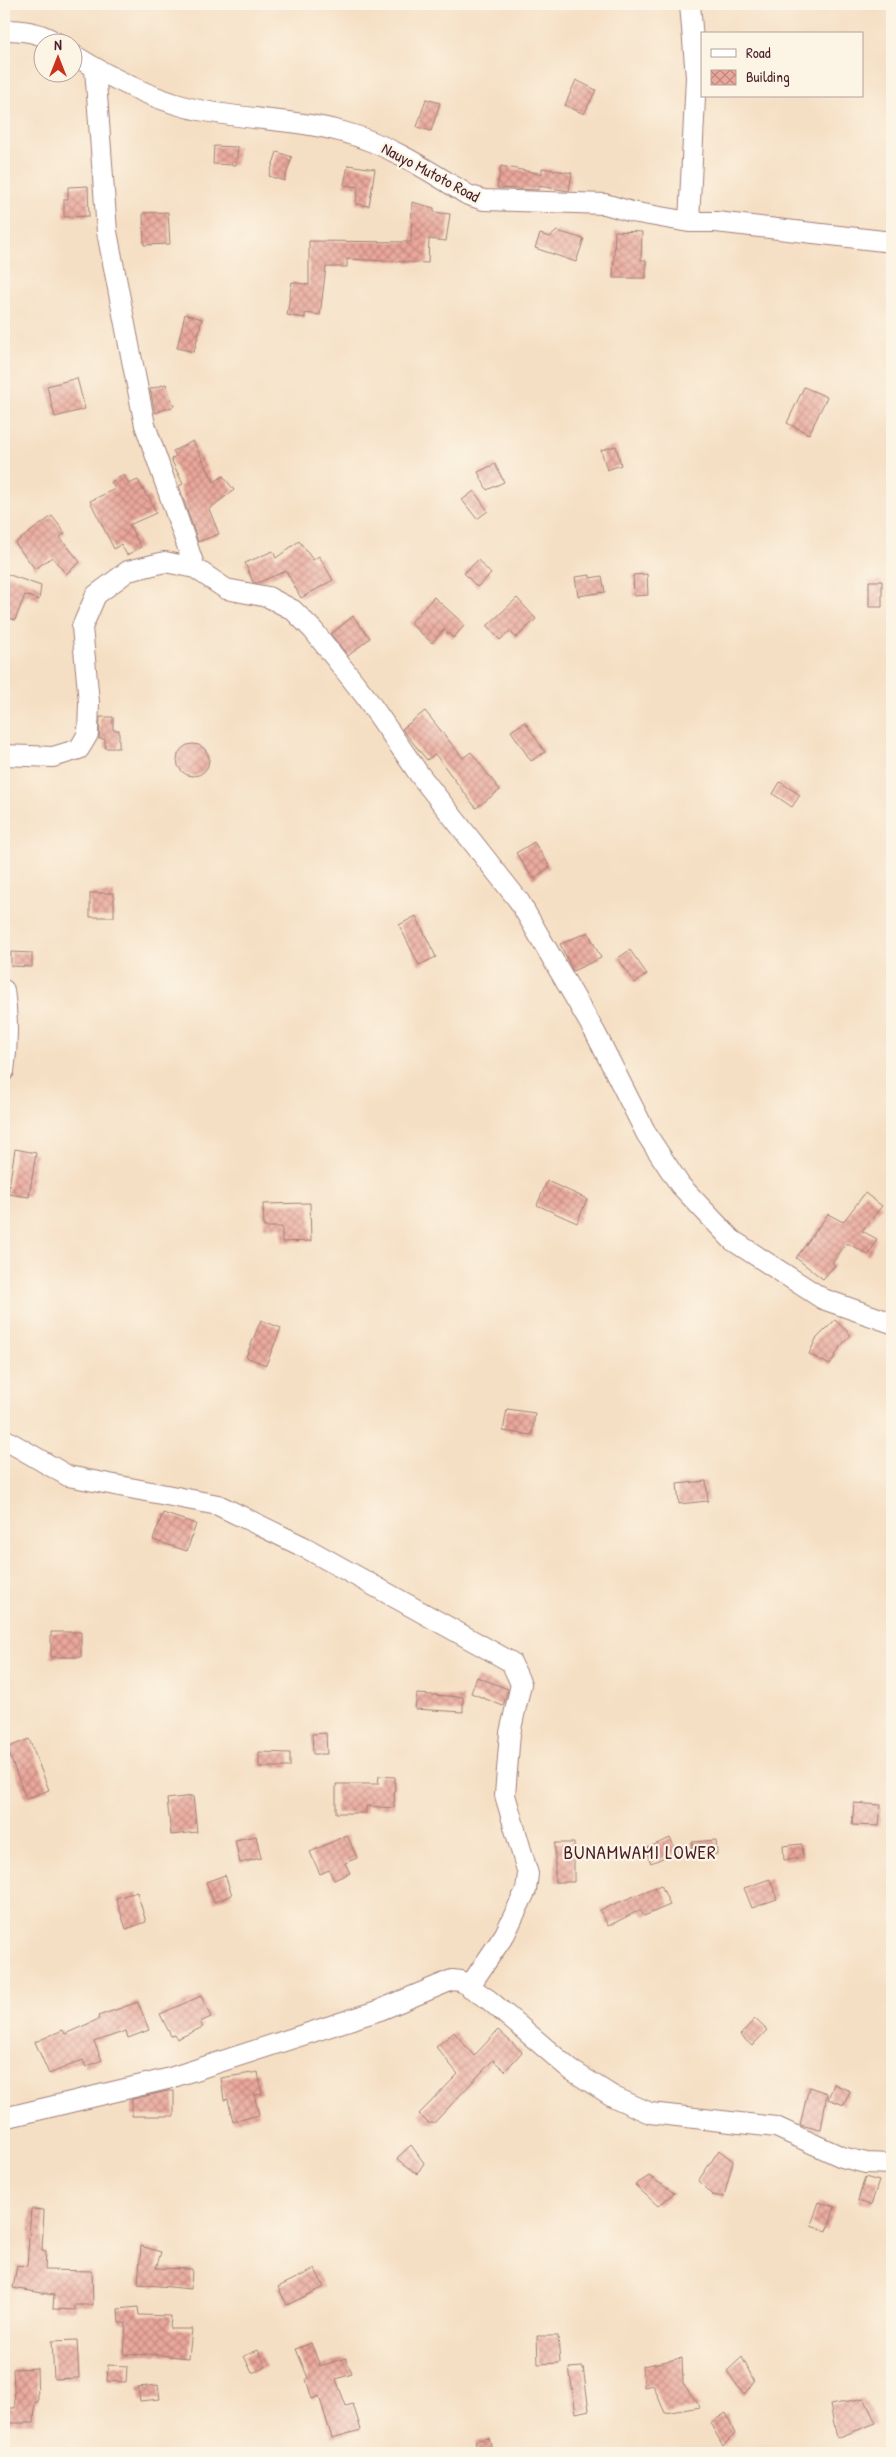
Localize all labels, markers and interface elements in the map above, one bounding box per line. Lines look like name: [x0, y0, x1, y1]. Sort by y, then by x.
north arrow: [32, 32, 82, 82]
legend: [701, 32, 864, 98]
text: N: [54, 35, 62, 54]
text: Road: [746, 42, 771, 63]
text: Building: [746, 66, 790, 87]
street label: Nauyo Mutoto Road: [378, 137, 484, 207]
district label: BUNAMWAMI LOWER: [563, 1839, 717, 1865]

